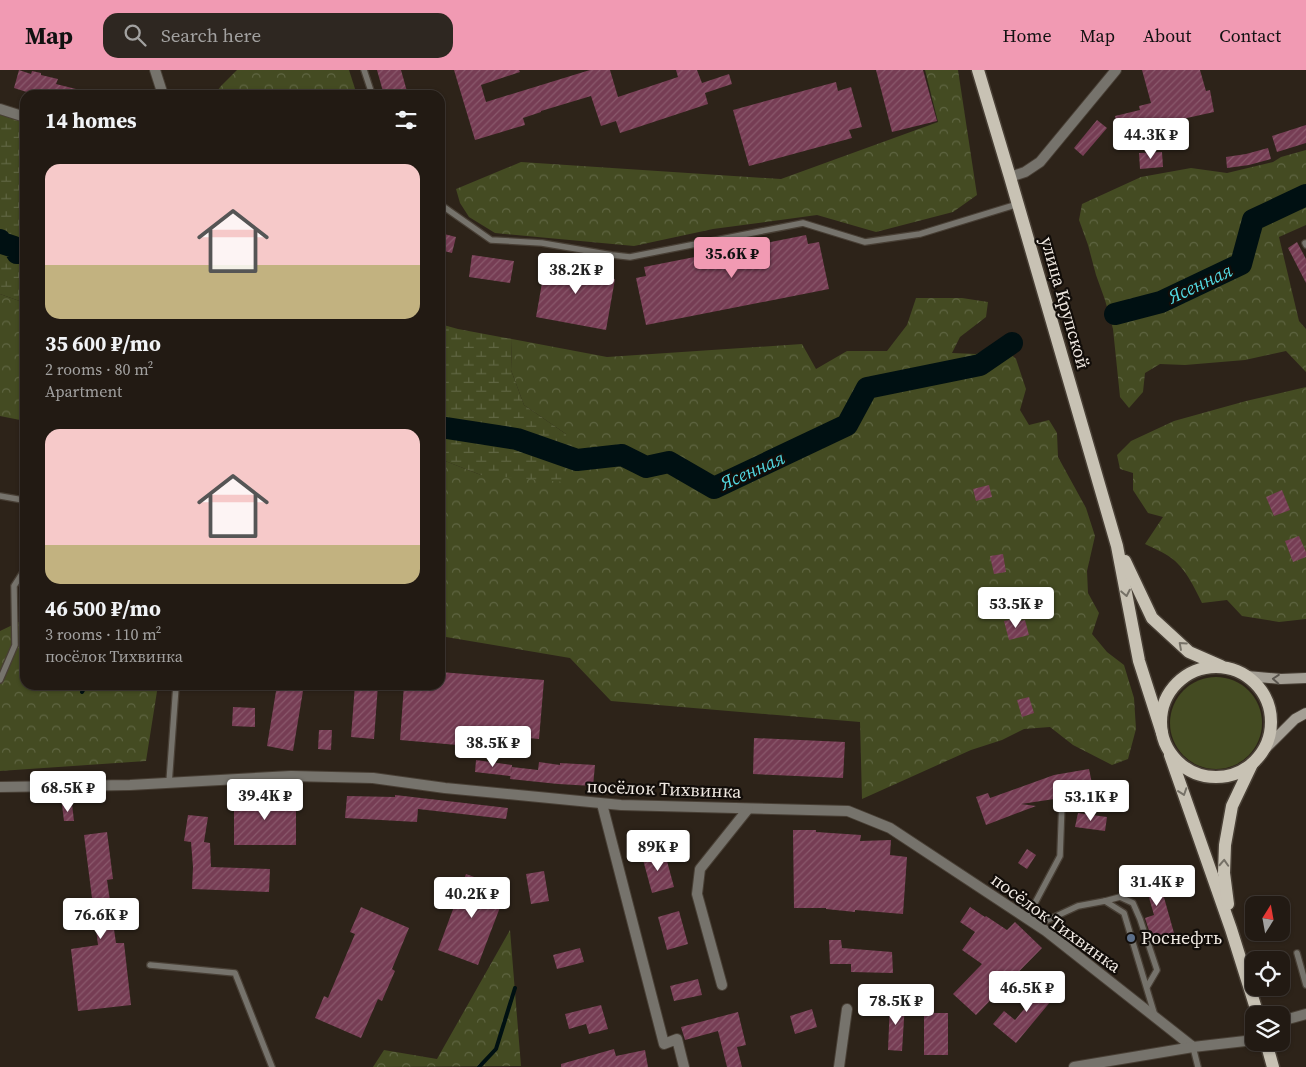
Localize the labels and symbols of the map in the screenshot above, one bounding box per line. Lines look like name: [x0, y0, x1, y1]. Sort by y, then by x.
pin: 44.3K ₽: [1105, 118, 1197, 160]
street label: улица Крупской: [1035, 234, 1096, 372]
pin: 35.6K ₽: [686, 236, 778, 279]
pin: 38.2K ₽: [530, 252, 622, 295]
water label: Ясенная: [1163, 257, 1237, 310]
water label: Ясенная: [715, 444, 789, 496]
pin: 53.5K ₽: [970, 586, 1062, 629]
one-way arrow: [1121, 589, 1131, 598]
one-way arrow: [1179, 642, 1188, 651]
one-way arrow: [1272, 673, 1280, 684]
pin: 38.5K ₽: [447, 726, 539, 768]
pin: 68.5K ₽: [22, 770, 114, 813]
street label: посёлок Тихвинка: [586, 773, 743, 804]
pin: 39.4K ₽: [219, 778, 311, 821]
pin: 53.1K ₽: [1045, 780, 1137, 822]
one-way arrow: [1177, 788, 1187, 796]
pin: 89K ₽: [623, 830, 693, 872]
one-way arrow: [1219, 859, 1230, 867]
pin: 31.4K ₽: [1111, 864, 1203, 907]
street label: посёлок Тихвинка: [986, 867, 1127, 979]
pin: 40.2K ₽: [426, 876, 518, 919]
north arrow: [1245, 896, 1290, 941]
pin: 76.6K ₽: [55, 898, 147, 940]
place label: Роснефть: [1141, 925, 1222, 950]
marker: Роснефть: [1125, 932, 1137, 944]
pin: 46.5K ₽: [981, 970, 1073, 1013]
pin: 78.5K ₽: [850, 984, 942, 1026]

